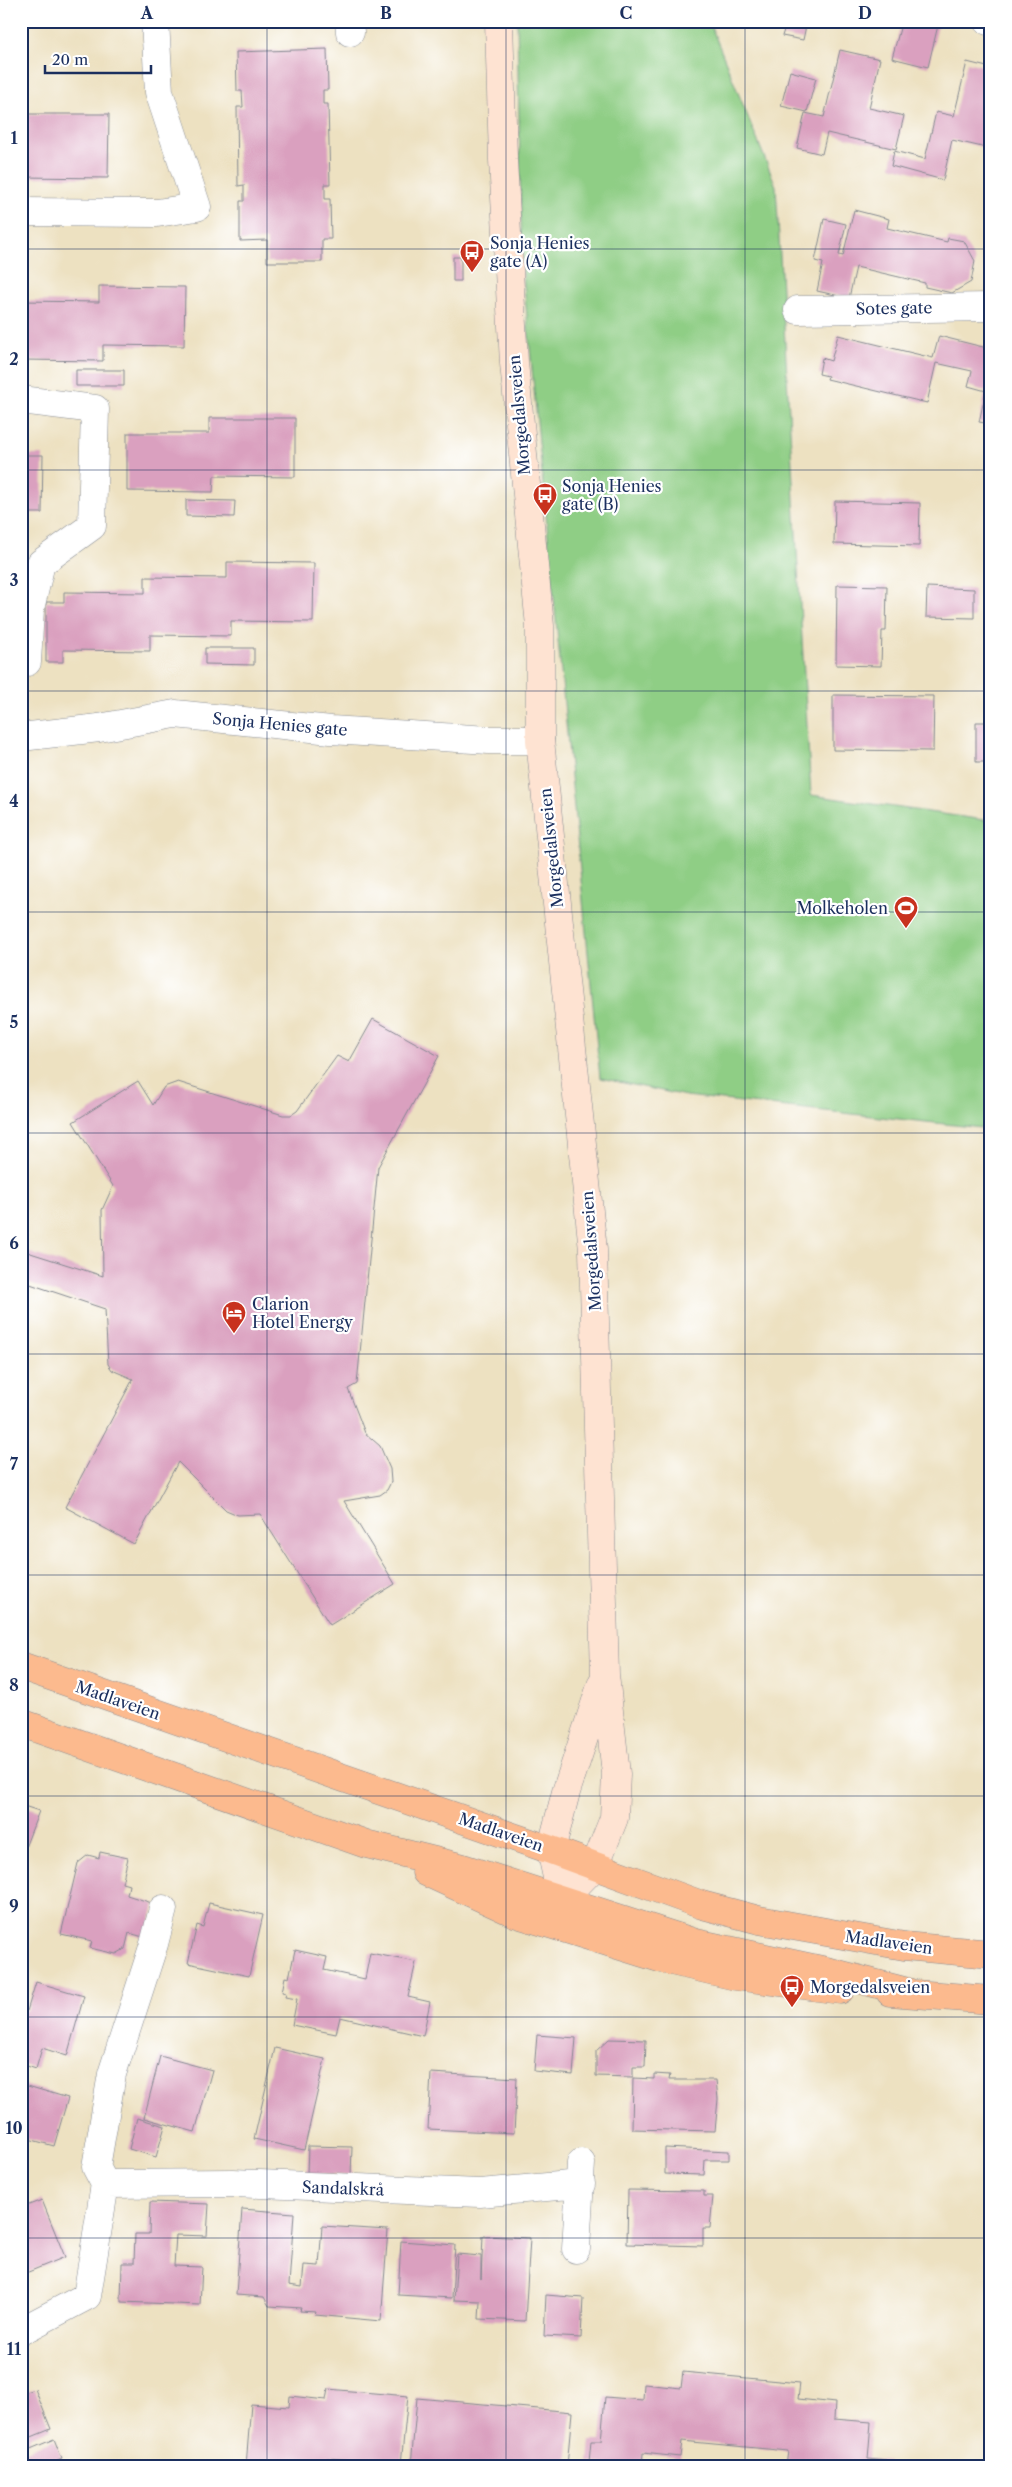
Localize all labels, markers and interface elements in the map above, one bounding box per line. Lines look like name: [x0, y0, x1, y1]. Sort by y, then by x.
text: A: [140, 3, 154, 23]
text: B: [380, 3, 392, 23]
text: C: [620, 3, 632, 23]
text: D: [858, 3, 872, 23]
scale bar: [45, 42, 151, 74]
text: 20 m: [52, 50, 88, 69]
text: 1: [10, 128, 18, 148]
place label: Sonja Henies gate (A): [490, 233, 590, 271]
bus stop icon: Sonja Henies gate (A): [459, 239, 485, 273]
street label: Sotes gate: [855, 297, 933, 319]
text: 2: [9, 349, 19, 369]
street label: Morgedalsveien: [504, 354, 534, 476]
place label: Sonja Henies gate (B): [562, 476, 662, 514]
bus stop icon: Sonja Henies gate (B): [532, 482, 558, 516]
text: 3: [9, 570, 19, 590]
street label: Sonja Henies gate: [212, 708, 348, 740]
street label: Morgedalsveien: [535, 787, 567, 909]
text: 4: [9, 791, 19, 811]
sports icon: Molkeholen: [893, 895, 919, 929]
place label: Molkeholen: [797, 898, 888, 918]
text: 5: [10, 1012, 19, 1032]
street label: Morgedalsveien: [577, 1190, 605, 1312]
text: 6: [9, 1233, 19, 1253]
place label: Clarion Hotel Energy: [252, 1294, 354, 1332]
hotel icon: Clarion Hotel Energy: [221, 1300, 247, 1334]
text: 7: [10, 1454, 19, 1474]
text: 8: [9, 1675, 19, 1695]
street label: Madlaveien: [73, 1676, 163, 1724]
street label: Madlaveien: [456, 1808, 546, 1856]
text: 9: [9, 1896, 19, 1916]
street label: Madlaveien: [844, 1926, 934, 1958]
bus stop icon: Morgedalsveien: [779, 1974, 805, 2008]
place label: Morgedalsveien: [810, 1977, 930, 1997]
text: 10: [5, 2118, 23, 2138]
street label: Sandalskrå: [302, 2177, 385, 2199]
text: 11: [7, 2339, 22, 2359]

